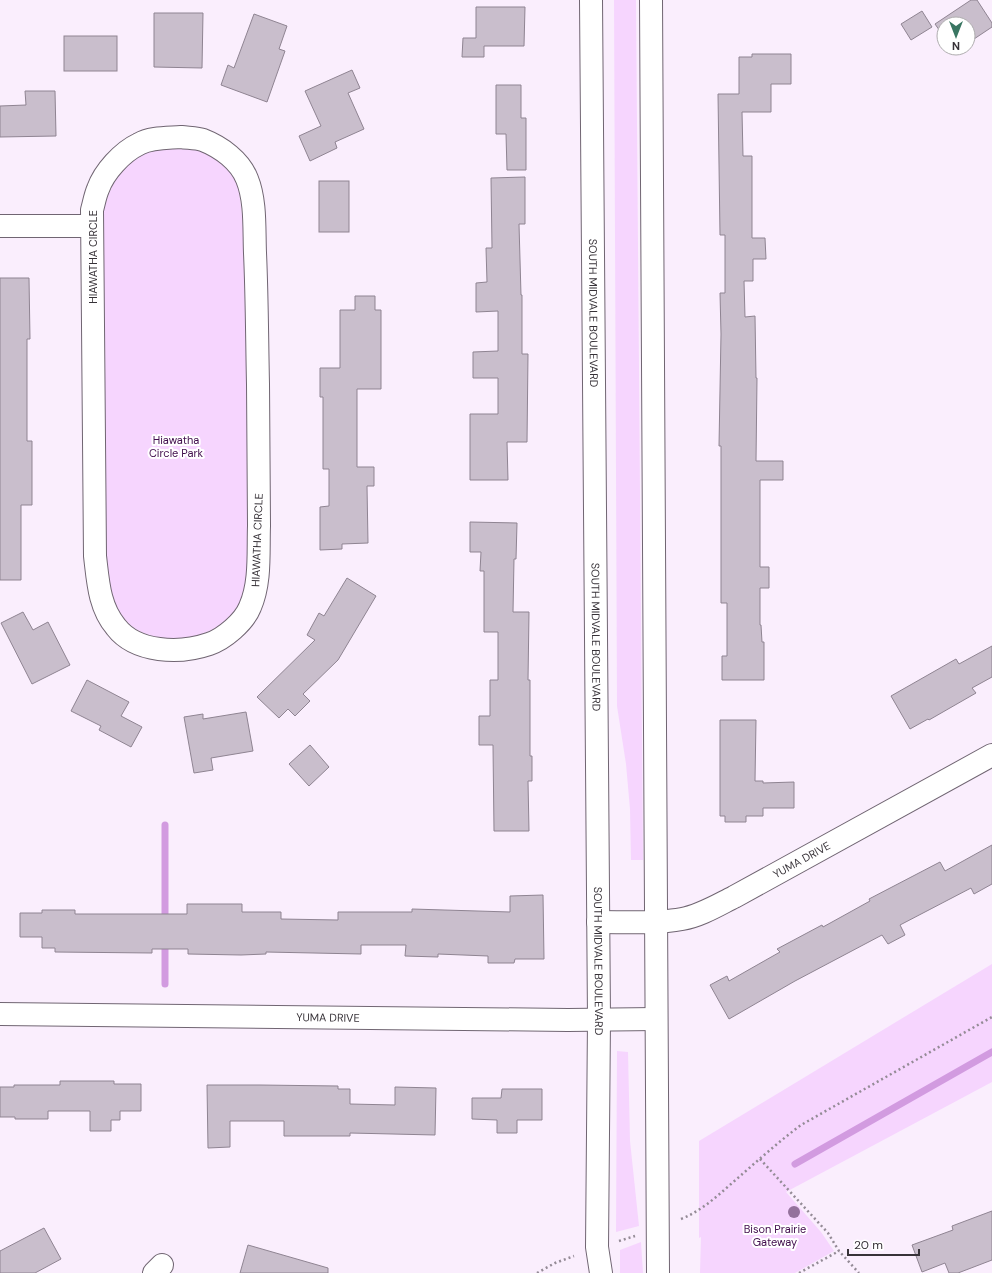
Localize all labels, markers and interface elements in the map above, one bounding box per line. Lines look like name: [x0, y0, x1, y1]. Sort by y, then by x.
north arrow: [936, 16, 976, 56]
text: N: [952, 39, 960, 53]
street label: HIAWATHA CIRCLE: [86, 210, 100, 304]
street label: SOUTH MIDVALE BOULEVARD: [586, 239, 601, 388]
park label: Hiawatha Circle Park: [149, 433, 203, 460]
street label: HIAWATHA CIRCLE: [248, 493, 266, 587]
street label: SOUTH MIDVALE BOULEVARD: [588, 563, 604, 712]
street label: YUMA DRIVE: [770, 838, 833, 881]
street label: SOUTH MIDVALE BOULEVARD: [591, 887, 606, 1036]
street label: YUMA DRIVE: [296, 1010, 360, 1025]
park label: Bison Prairie Gateway: [744, 1222, 806, 1249]
scale bar: [848, 1231, 919, 1257]
text: 20 m: [854, 1237, 883, 1253]

